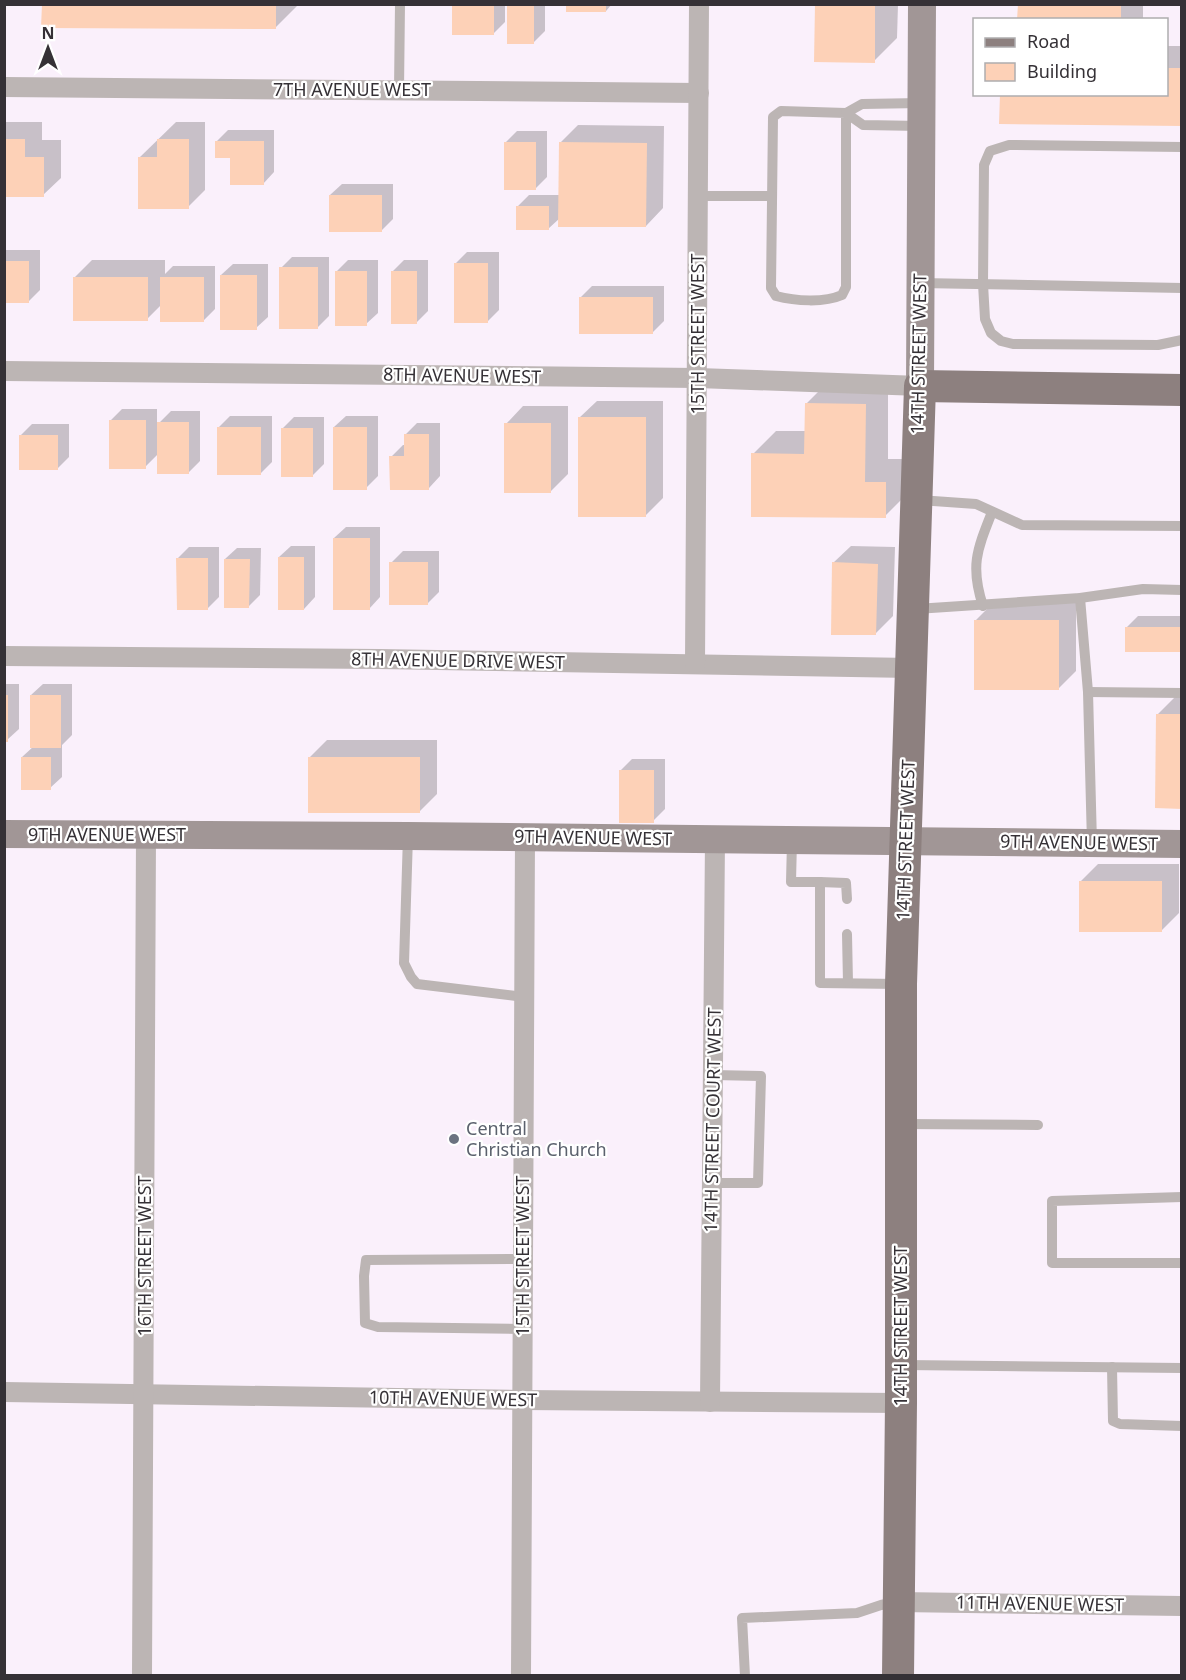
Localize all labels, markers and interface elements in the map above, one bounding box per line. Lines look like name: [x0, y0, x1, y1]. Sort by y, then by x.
north arrow: [18, 18, 78, 78]
legend: [973, 18, 1168, 96]
text: N: [41, 22, 55, 44]
text: Road: [1027, 29, 1070, 53]
text: Building: [1027, 59, 1097, 83]
street label: 7TH AVENUE WEST: [273, 77, 431, 101]
street label: 15TH STREET WEST: [685, 253, 709, 415]
street label: 14TH STREET WEST: [905, 273, 931, 435]
street label: 8TH AVENUE WEST: [383, 362, 541, 388]
street label: 8TH AVENUE DRIVE WEST: [351, 646, 565, 674]
street label: 14TH STREET WEST: [890, 759, 920, 921]
street label: 9TH AVENUE WEST: [28, 822, 186, 846]
street label: 9TH AVENUE WEST: [514, 824, 672, 850]
street label: 9TH AVENUE WEST: [1000, 829, 1158, 855]
street label: 14TH STREET COURT WEST: [698, 1007, 726, 1233]
place label: Central Christian Church: [466, 1116, 607, 1161]
marker: Central Christian Church: [447, 1132, 461, 1146]
street label: 16TH STREET WEST: [132, 1175, 156, 1337]
street label: 15TH STREET WEST: [510, 1175, 534, 1337]
street label: 14TH STREET WEST: [888, 1245, 912, 1407]
street label: 10TH AVENUE WEST: [369, 1385, 537, 1411]
street label: 11TH AVENUE WEST: [956, 1590, 1124, 1616]

